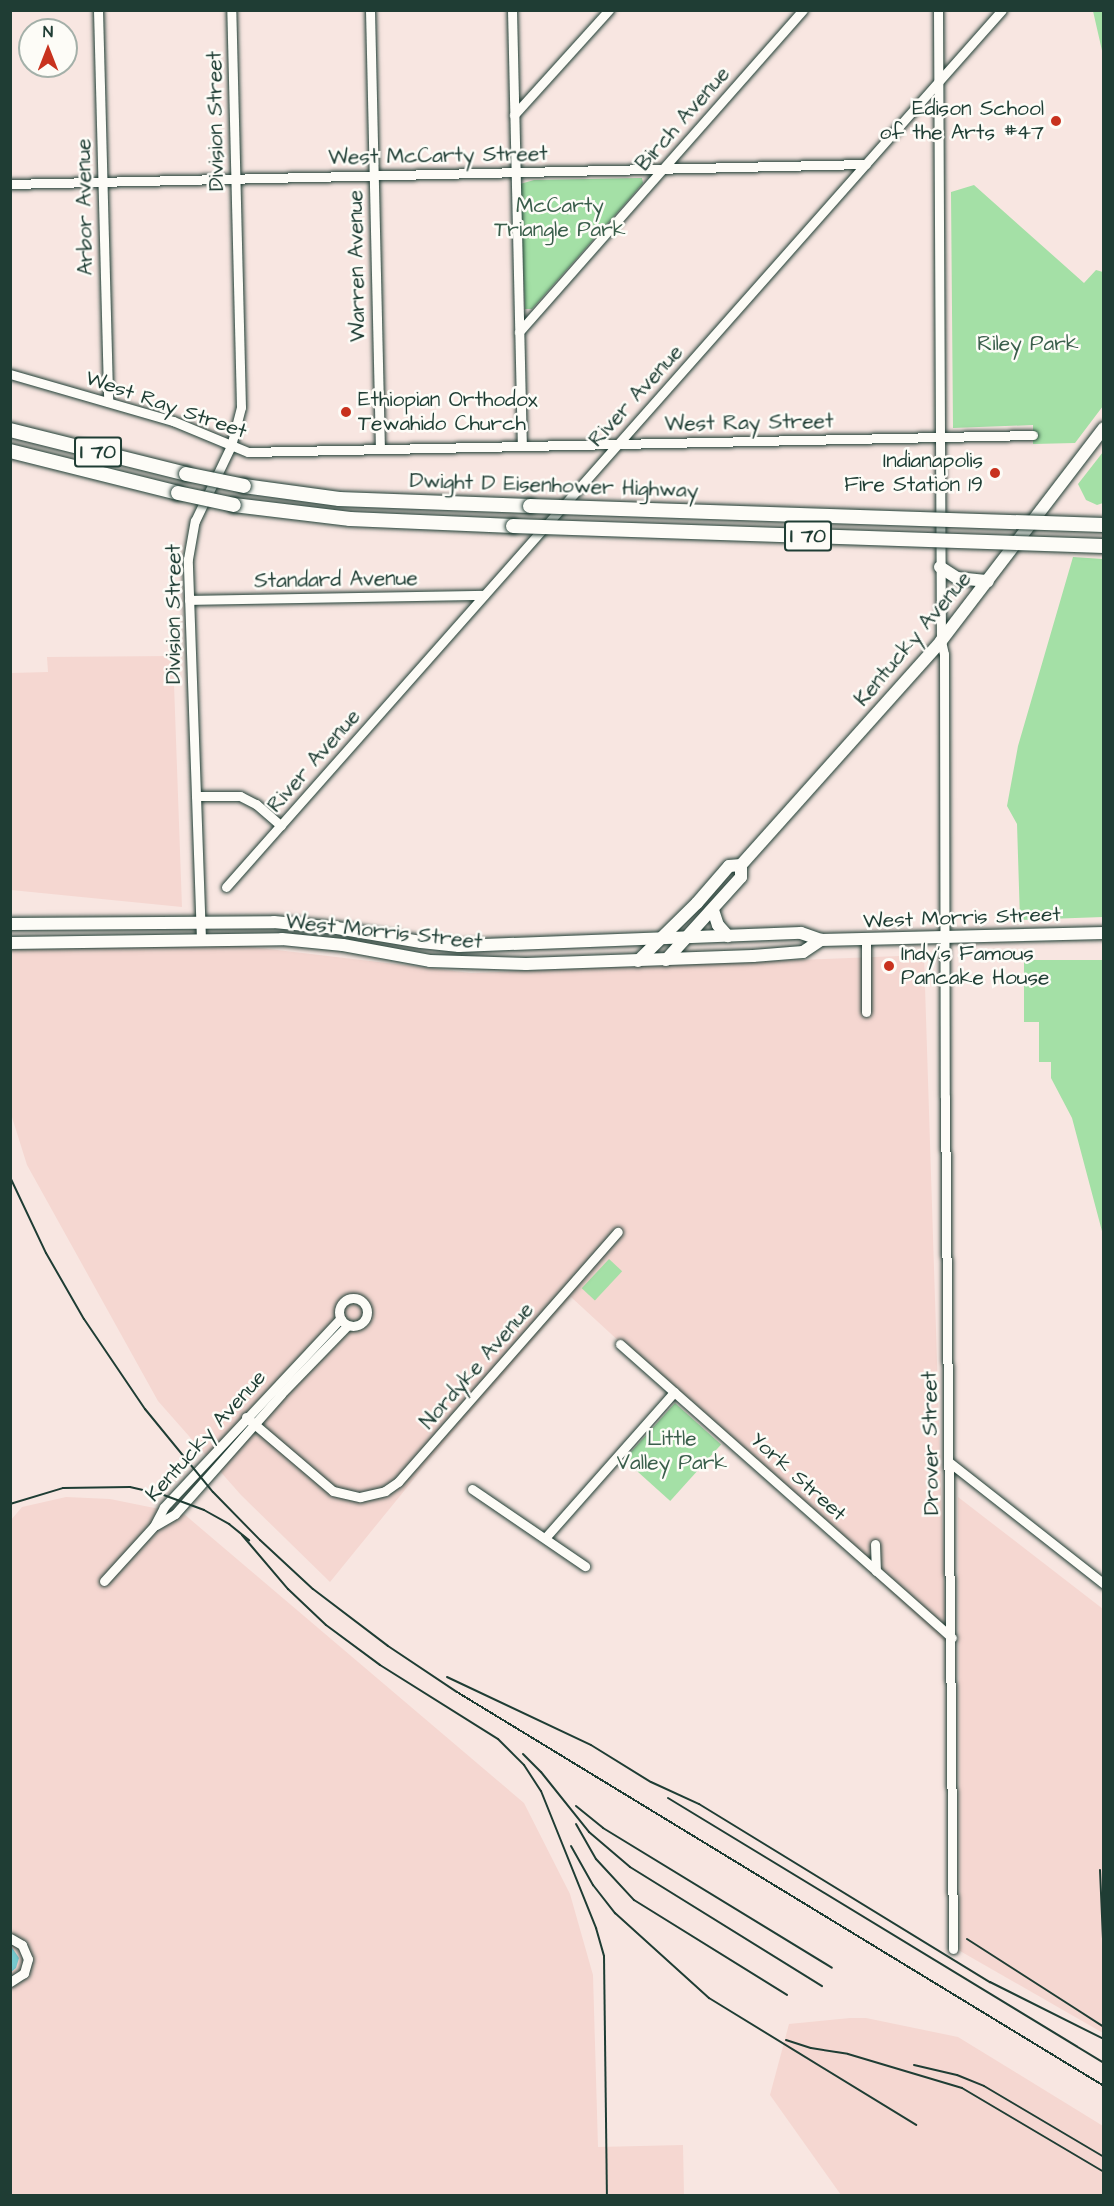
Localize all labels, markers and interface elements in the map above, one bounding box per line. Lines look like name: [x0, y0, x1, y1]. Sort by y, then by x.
north arrow: [18, 18, 78, 78]
text: N: [43, 21, 53, 43]
street label: Division Street: [202, 51, 230, 191]
street label: Birch Avenue: [631, 62, 735, 176]
place label: Edison School of the Arts #47: [880, 96, 1044, 146]
marker: Edison School of the Arts #47: [1049, 114, 1063, 128]
street label: Arbor Avenue: [71, 138, 99, 276]
street label: West McCarty Street: [328, 141, 548, 171]
street label: Warren Avenue: [343, 190, 371, 342]
park label: McCarty Triangle Park: [494, 193, 626, 243]
park label: Riley Park: [977, 331, 1079, 357]
street label: River Avenue: [584, 340, 688, 452]
street label: West Ray Street: [82, 366, 250, 444]
place label: Ethiopian Orthodox Tewahido Church: [358, 387, 538, 437]
marker: Ethiopian Orthodox Tewahido Church: [339, 405, 353, 419]
street label: West Ray Street: [664, 409, 834, 437]
road number: I 70: [74, 435, 122, 469]
place label: Indianapolis Fire Station 19: [844, 448, 983, 498]
marker: Indianapolis Fire Station 19: [988, 466, 1002, 480]
street label: Dwight D Eisenhower Highway: [409, 468, 699, 504]
road number: I 70: [784, 519, 832, 553]
street label: Division Street: [161, 544, 187, 684]
street label: Standard Avenue: [254, 566, 418, 594]
street label: Kentucky Avenue: [849, 567, 977, 711]
street label: River Avenue: [262, 704, 366, 818]
street label: West Morris Street: [863, 902, 1061, 934]
street label: West Morris Street: [284, 909, 484, 955]
place label: Indy's Famous Pancake House: [901, 941, 1049, 991]
marker: Indy's Famous Pancake House: [882, 959, 896, 973]
street label: Nordyke Avenue: [415, 1297, 539, 1435]
street label: Kentucky Avenue: [140, 1365, 272, 1507]
street label: Drover Street: [917, 1371, 945, 1515]
park label: Little Valley Park: [617, 1426, 727, 1476]
street label: York Street: [745, 1427, 851, 1527]

